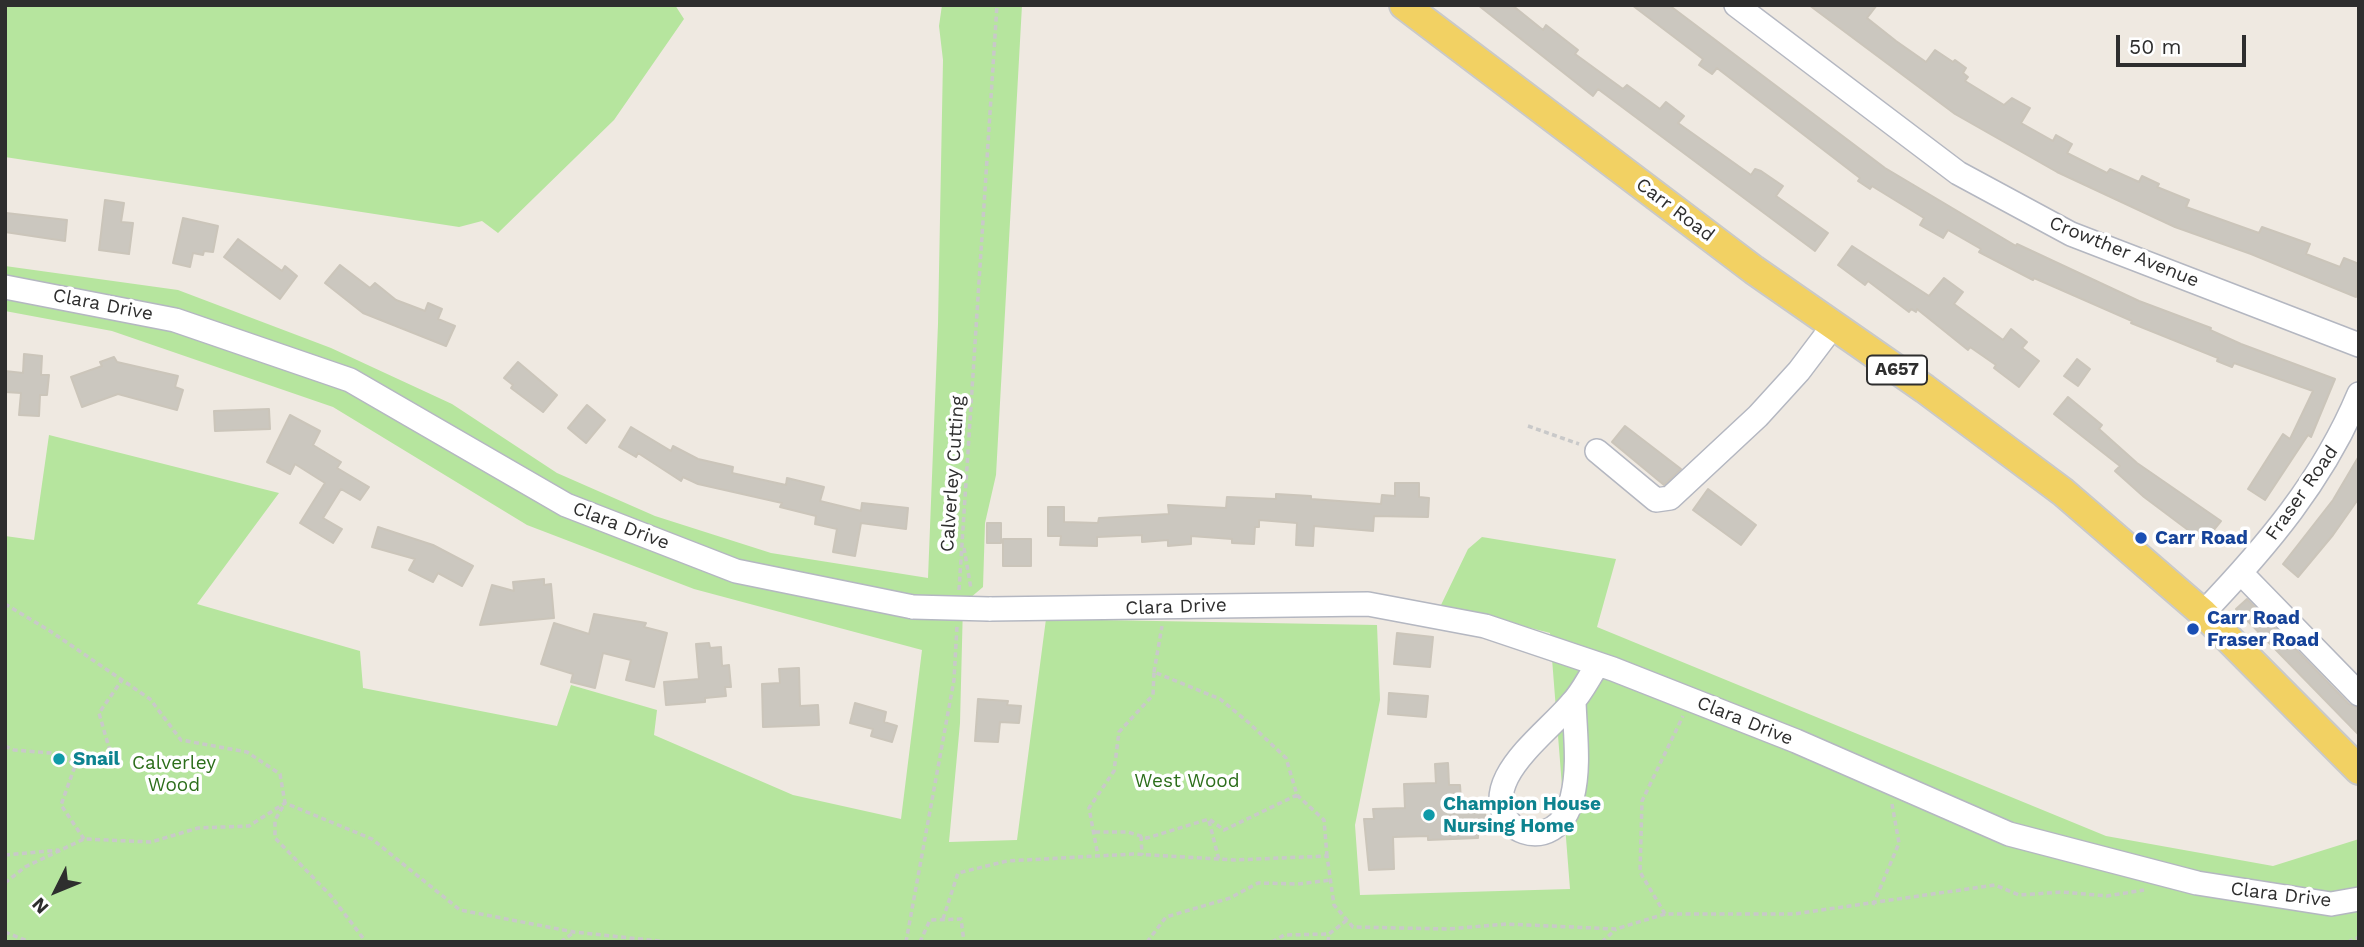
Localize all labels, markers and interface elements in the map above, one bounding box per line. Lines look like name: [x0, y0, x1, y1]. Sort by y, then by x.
scale bar: [2119, 21, 2248, 65]
text: 50 m: [2129, 34, 2181, 59]
street label: Carr Road: [1631, 173, 1719, 247]
street label: Crowther Avenue: [2046, 212, 2202, 292]
street label: Clara Drive: [51, 284, 155, 326]
road number: A657: [1867, 356, 1927, 384]
street label: Calverley Cutting: [936, 395, 970, 553]
street label: Fraser Road: [2261, 441, 2343, 545]
street label: Clara Drive: [570, 497, 672, 555]
place label: Carr Road: [2155, 527, 2248, 549]
marker: Carr Road: [2133, 530, 2149, 546]
street label: Clara Drive: [1125, 594, 1227, 620]
place label: Carr Road Fraser Road: [2207, 607, 2319, 651]
marker: Carr Road Fraser Road: [2185, 621, 2201, 637]
street label: Clara Drive: [1694, 691, 1796, 751]
place label: Snail: [73, 748, 120, 770]
marker: Snail: [51, 751, 67, 767]
park label: Calverley Wood: [132, 752, 216, 796]
park label: West Wood: [1134, 770, 1240, 792]
place label: Champion House Nursing Home: [1443, 793, 1601, 837]
marker: Champion House Nursing Home: [1421, 807, 1437, 823]
north arrow: [21, 856, 91, 926]
street label: Clara Drive: [2229, 877, 2333, 913]
text: N: [27, 893, 53, 919]

